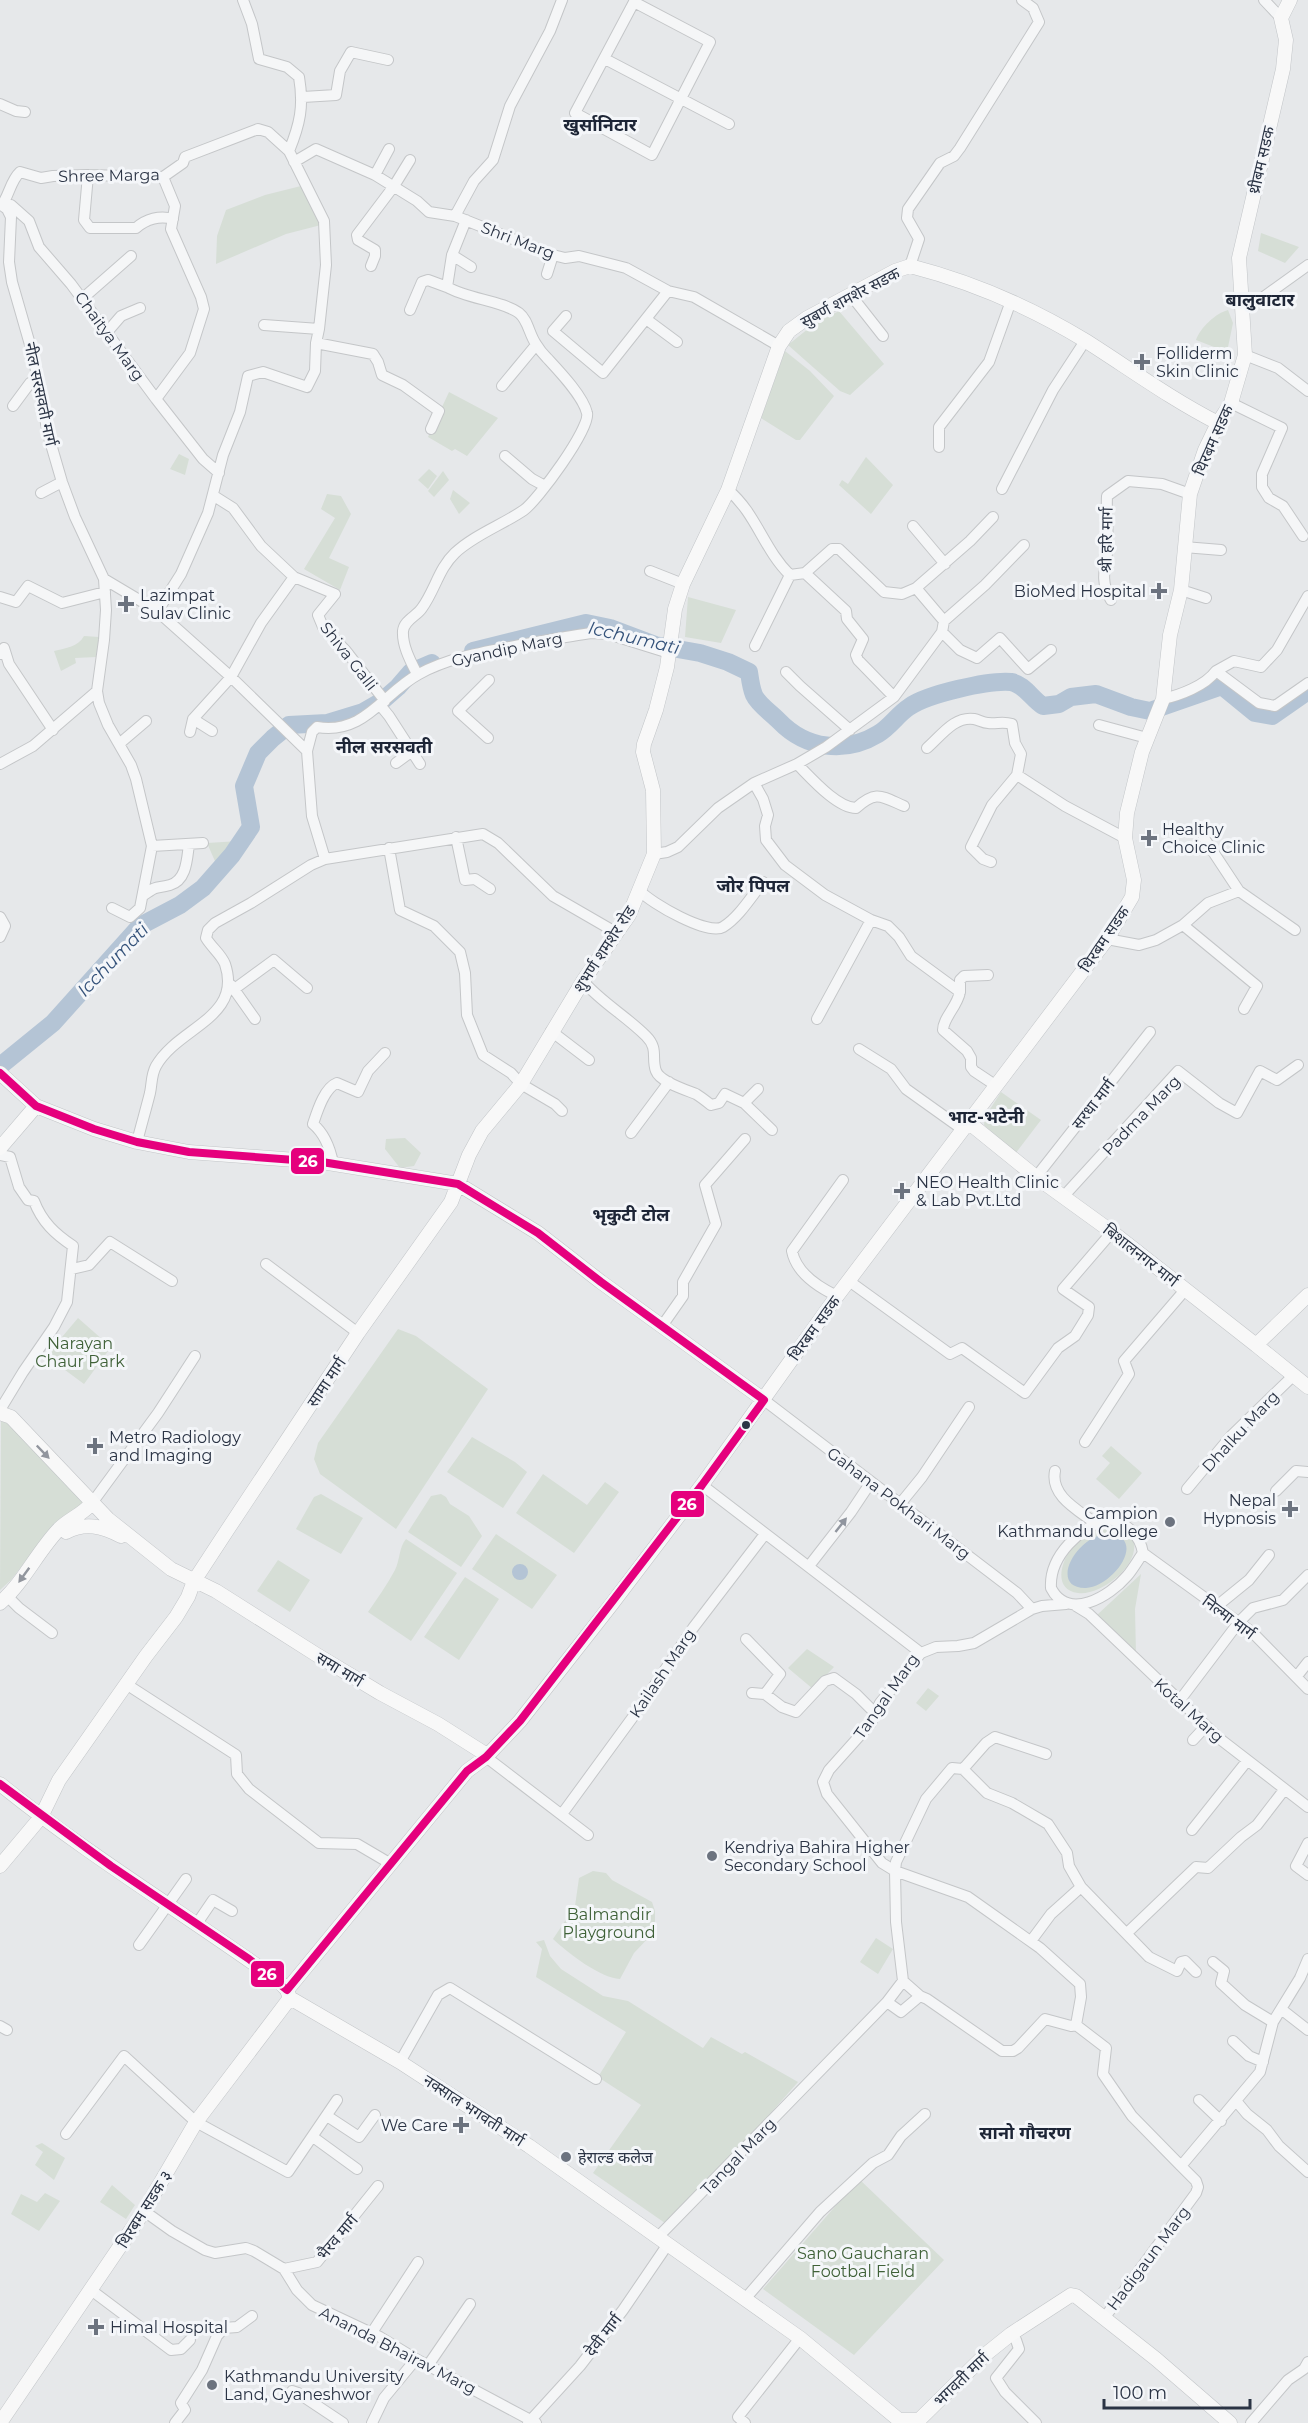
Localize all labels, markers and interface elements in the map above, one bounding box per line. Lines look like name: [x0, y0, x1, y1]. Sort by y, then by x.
district label: खुर्सानिटार: [563, 114, 638, 136]
street label: थ्रीबम सडक: [1244, 124, 1279, 196]
street label: Shree Marga: [58, 165, 160, 186]
street label: Shri Marg: [478, 218, 557, 263]
street label: सुबर्ण शमशेर सडक: [797, 263, 904, 332]
street label: Chaitya Marg: [71, 288, 148, 385]
district label: बालुवाटार: [1226, 289, 1295, 311]
street label: नील सरसवती मार्ग: [20, 341, 61, 449]
place label: Folliderm Skin Clinic: [1156, 344, 1239, 381]
marker: Folliderm Skin Clinic: [1133, 353, 1151, 371]
street label: थिरबम सडक: [1189, 401, 1238, 479]
street label: श्री हरि मार्ग: [1096, 506, 1117, 573]
place label: BioMed Hospital: [1014, 582, 1146, 601]
marker: BioMed Hospital: [1150, 582, 1168, 600]
place label: Lazimpat Sulav Clinic: [140, 586, 231, 623]
marker: Lazimpat Sulav Clinic: [117, 595, 135, 613]
water label: Icchumati: [586, 617, 682, 659]
street label: Shiva Galli: [316, 618, 381, 694]
street label: Gyandip Marg: [450, 628, 564, 671]
district label: नील सरसवती: [336, 736, 433, 758]
place label: Healthy Choice Clinic: [1162, 820, 1265, 857]
marker: Healthy Choice Clinic: [1140, 829, 1158, 847]
district label: जोर पिपल: [716, 875, 790, 897]
street label: शुभर्ण शमशेर रोड: [569, 902, 640, 997]
street label: थिरबम सडक: [1075, 902, 1134, 976]
water label: Icchumati: [73, 919, 153, 1001]
street label: Padma Marg: [1098, 1071, 1184, 1159]
street label: सरधा मार्ग: [1068, 1075, 1119, 1133]
district label: भाट-भटेनी: [948, 1106, 1025, 1128]
line badge: 26: [290, 1147, 325, 1175]
text: 26: [298, 1152, 318, 1171]
place label: NEO Health Clinic & Lab Pvt.Ltd: [916, 1173, 1059, 1210]
marker: NEO Health Clinic & Lab Pvt.Ltd: [893, 1182, 911, 1200]
district label: भृकुटी टोल: [592, 1204, 670, 1226]
street label: बिशालनगर मार्ग: [1099, 1220, 1183, 1291]
street label: थिरबम सडक: [785, 1292, 845, 1364]
park label: Narayan Chaur Park: [35, 1334, 125, 1371]
street label: सामा मार्ग: [303, 1353, 350, 1411]
street label: Dhalku Marg: [1198, 1387, 1283, 1476]
unlabelled marker: [740, 1419, 752, 1431]
place label: Metro Radiology and Imaging: [109, 1428, 241, 1465]
marker: Metro Radiology and Imaging: [86, 1437, 104, 1455]
street label: Gahana Pokhari Marg: [823, 1443, 974, 1563]
one-way arrow: [35, 1444, 49, 1458]
line badge: 26: [670, 1490, 705, 1518]
place label: Nepal Hypnosis: [1203, 1491, 1276, 1528]
text: 26: [677, 1495, 697, 1514]
marker: Nepal Hypnosis: [1281, 1500, 1299, 1518]
place label: Campion Kathmandu College: [997, 1504, 1158, 1541]
marker: Campion Kathmandu College: [1163, 1515, 1177, 1529]
one-way arrow: [834, 1518, 847, 1533]
one-way arrow: [19, 1568, 31, 1583]
street label: निल्मा मार्ग: [1199, 1591, 1260, 1644]
street label: Kailash Marg: [626, 1625, 699, 1721]
street label: समा मार्ग: [313, 1648, 368, 1691]
street label: Tangal Marg: [850, 1650, 923, 1743]
street label: Kotal Marg: [1150, 1674, 1227, 1747]
place label: Kendriya Bahira Higher Secondary School: [724, 1838, 910, 1875]
marker: Kendriya Bahira Higher Secondary School: [705, 1849, 719, 1863]
park label: Balmandir Playground: [563, 1905, 655, 1942]
line badge: 26: [250, 1960, 285, 1988]
text: 26: [257, 1965, 277, 1984]
street label: नक्साल भगवती मार्ग: [420, 2071, 529, 2151]
street label: Tangal Marg: [697, 2114, 780, 2199]
place label: We Care: [381, 2116, 448, 2135]
marker: We Care: [452, 2116, 470, 2134]
district label: सानो गौचरण: [979, 2122, 1071, 2144]
place label: हेराल्ड कलेज: [578, 2148, 654, 2167]
marker: हेराल्ड कलेज: [559, 2150, 573, 2164]
street label: थिरबम सडक ३: [113, 2167, 176, 2252]
street label: Hadigaun Marg: [1103, 2202, 1194, 2314]
street label: भैरव मार्ग: [313, 2210, 363, 2264]
park label: Sano Gaucharan Footbal Field: [797, 2244, 929, 2281]
street label: Ananda Bhairav Marg: [316, 2303, 479, 2398]
street label: देवी मार्ग: [581, 2310, 626, 2360]
marker: Himal Hospital: [87, 2318, 105, 2336]
place label: Himal Hospital: [110, 2318, 228, 2337]
street label: भगवती मार्ग: [930, 2348, 994, 2410]
place label: Kathmandu University Land, Gyaneshwor: [224, 2367, 404, 2404]
scale bar: [1104, 2372, 1250, 2410]
marker: Kathmandu University Land, Gyaneshwor: [205, 2378, 219, 2392]
text: 100 m: [1113, 2382, 1167, 2404]

